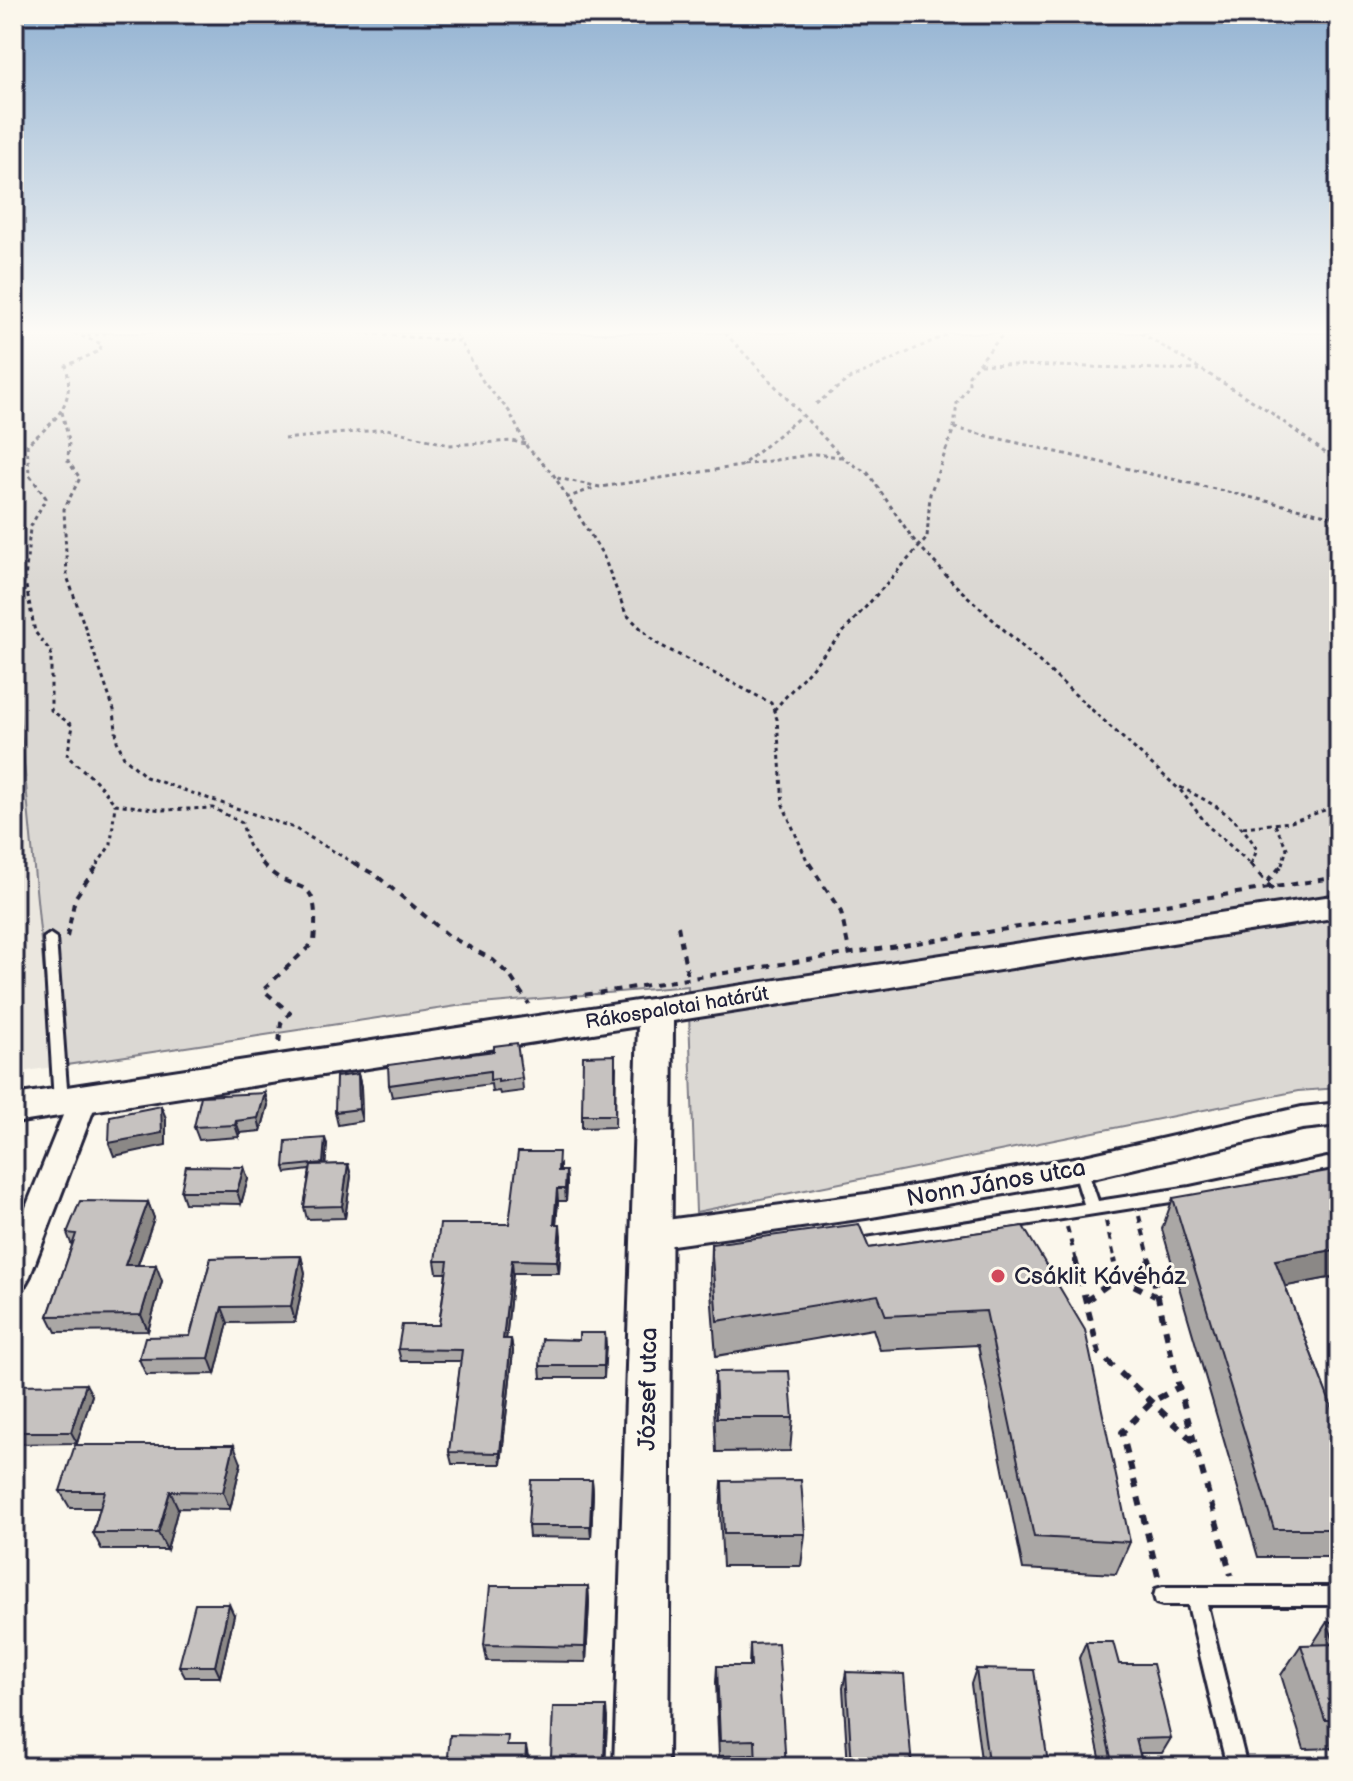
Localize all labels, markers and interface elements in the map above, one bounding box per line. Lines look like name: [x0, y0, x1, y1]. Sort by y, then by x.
street label: Rákospalotai határút: [584, 982, 770, 1034]
street label: Nonn János utca: [904, 1153, 1088, 1213]
place label: Csáklit Kávéház: [1014, 1262, 1186, 1291]
marker: Csáklit Kávéház: [989, 1267, 1007, 1285]
street label: József utca: [632, 1327, 664, 1451]

